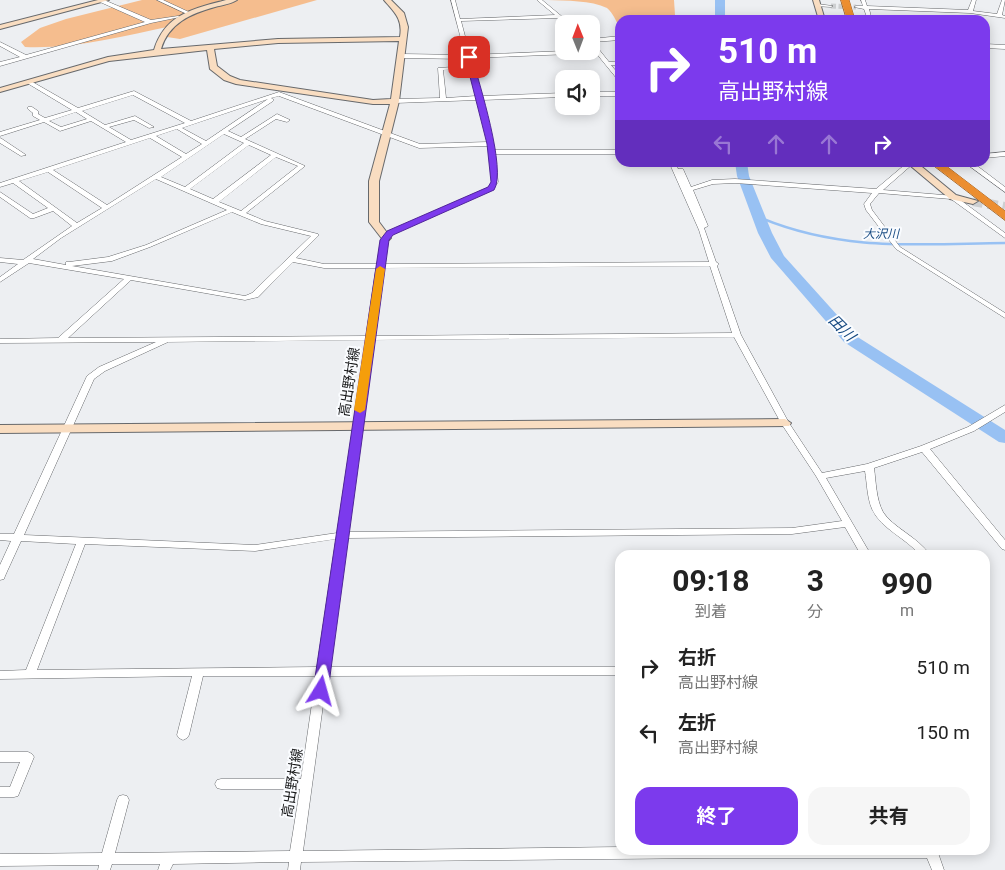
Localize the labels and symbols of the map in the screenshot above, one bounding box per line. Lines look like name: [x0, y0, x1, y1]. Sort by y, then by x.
north arrow: [555, 15, 600, 60]
pin: [448, 36, 490, 78]
water label: 大沢川: [863, 227, 901, 241]
water label: 田川: [825, 311, 860, 346]
street label: 高出野村線: [336, 346, 362, 418]
position arrow: [294, 664, 346, 716]
street label: 高出野村線: [279, 747, 305, 819]

